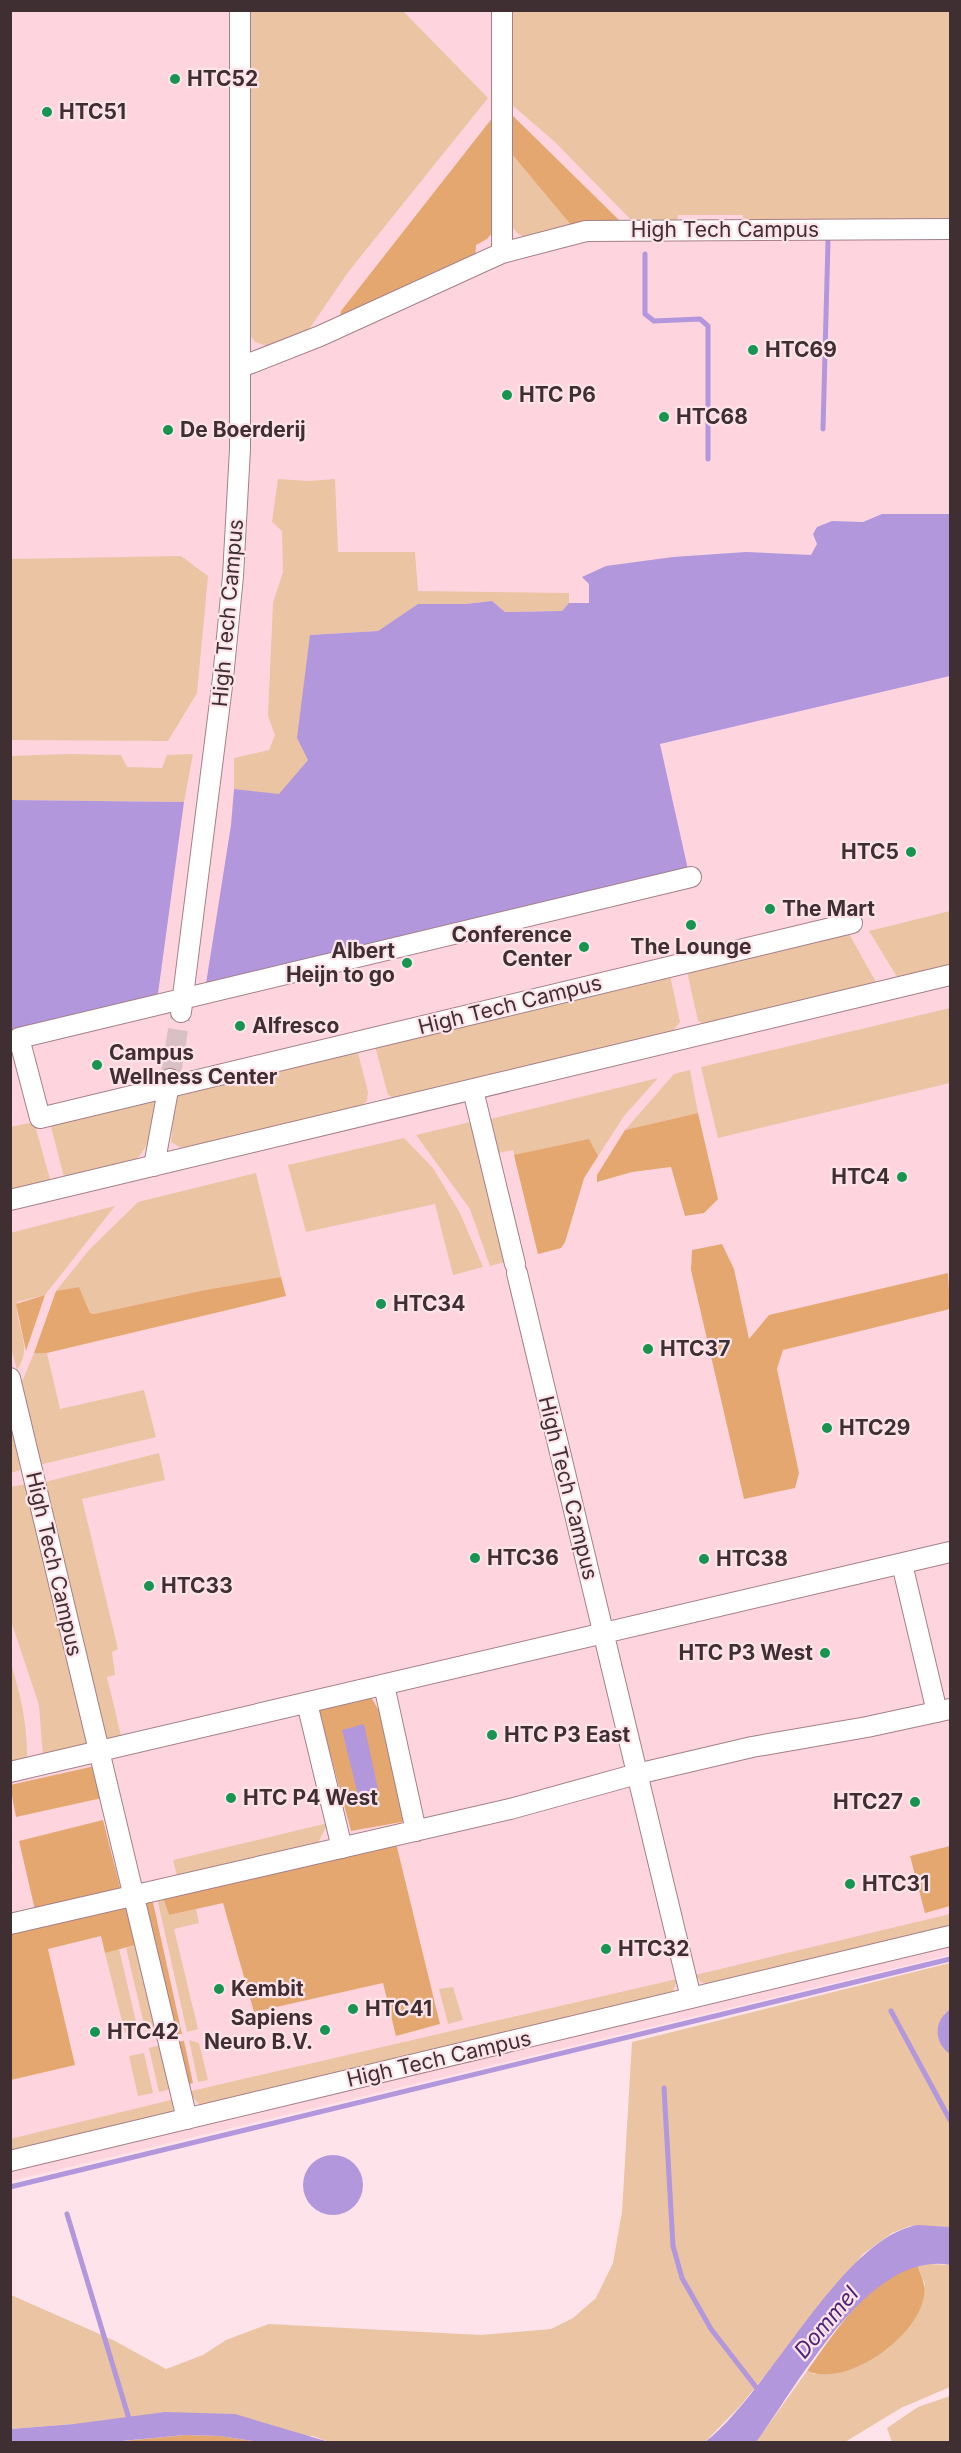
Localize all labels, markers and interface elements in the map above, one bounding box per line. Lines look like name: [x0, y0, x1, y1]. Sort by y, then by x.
place label: HTC52: [187, 66, 258, 91]
marker: HTC52: [168, 72, 182, 86]
place label: HTC51: [59, 99, 126, 124]
marker: HTC51: [40, 105, 54, 119]
street label: High Tech Campus: [631, 217, 819, 242]
place label: HTC69: [765, 337, 837, 362]
marker: HTC69: [746, 343, 760, 357]
place label: HTC P6: [519, 382, 596, 407]
marker: HTC P6: [500, 388, 514, 402]
place label: HTC68: [676, 404, 748, 429]
marker: HTC68: [657, 410, 671, 424]
place label: De Boerderij: [180, 417, 306, 442]
marker: De Boerderij: [161, 423, 175, 437]
street label: High Tech Campus: [207, 518, 248, 708]
place label: HTC5: [841, 839, 899, 864]
marker: HTC5: [904, 845, 918, 859]
place label: The Mart: [782, 896, 875, 921]
marker: The Mart: [763, 902, 777, 916]
marker: The Lounge: [684, 918, 698, 932]
place label: Conference Center: [452, 922, 572, 971]
place label: The Lounge: [630, 934, 752, 959]
place label: Albert Heijn to go: [286, 938, 395, 987]
marker: Conference Center: [577, 940, 591, 954]
marker: Albert Heijn to go: [400, 956, 414, 970]
street label: High Tech Campus: [416, 970, 604, 1039]
place label: Alfresco: [252, 1013, 339, 1038]
marker: Alfresco: [233, 1019, 247, 1033]
place label: Campus Wellness Center: [109, 1040, 278, 1089]
marker: Campus Wellness Center: [90, 1058, 104, 1072]
place label: HTC4: [831, 1164, 890, 1189]
marker: HTC4: [895, 1170, 909, 1184]
place label: HTC34: [393, 1291, 465, 1316]
marker: HTC34: [374, 1297, 388, 1311]
place label: HTC37: [660, 1336, 730, 1361]
marker: HTC37: [641, 1342, 655, 1356]
street label: High Tech Campus: [534, 1394, 603, 1582]
place label: HTC29: [839, 1415, 910, 1440]
marker: HTC29: [820, 1421, 834, 1435]
street label: High Tech Campus: [21, 1469, 88, 1658]
place label: HTC36: [487, 1545, 559, 1570]
place label: HTC38: [716, 1546, 788, 1571]
marker: HTC36: [468, 1551, 482, 1565]
marker: HTC38: [697, 1552, 711, 1566]
place label: HTC33: [161, 1573, 233, 1598]
marker: HTC33: [142, 1579, 156, 1593]
place label: HTC P3 West: [679, 1640, 813, 1665]
marker: HTC P3 West: [818, 1646, 832, 1660]
place label: HTC P3 East: [504, 1722, 630, 1747]
marker: HTC P3 East: [485, 1728, 499, 1742]
place label: HTC P4 West: [243, 1785, 378, 1810]
place label: HTC27: [833, 1789, 903, 1814]
marker: HTC P4 West: [224, 1791, 238, 1805]
marker: HTC27: [908, 1795, 922, 1809]
place label: HTC31: [862, 1871, 929, 1896]
marker: HTC31: [843, 1877, 857, 1891]
place label: HTC32: [618, 1936, 689, 1961]
marker: HTC32: [599, 1942, 613, 1956]
place label: Kembit: [231, 1976, 304, 2001]
marker: Kembit: [212, 1982, 226, 1996]
place label: HTC41: [365, 1996, 432, 2021]
marker: HTC41: [346, 2002, 360, 2016]
place label: Sapiens Neuro B.V.: [204, 2005, 313, 2054]
place label: HTC42: [107, 2019, 179, 2044]
marker: Sapiens Neuro B.V.: [318, 2023, 332, 2037]
marker: HTC42: [88, 2025, 102, 2039]
street label: High Tech Campus: [344, 2025, 533, 2092]
water label: Dommel: [789, 2280, 864, 2363]

